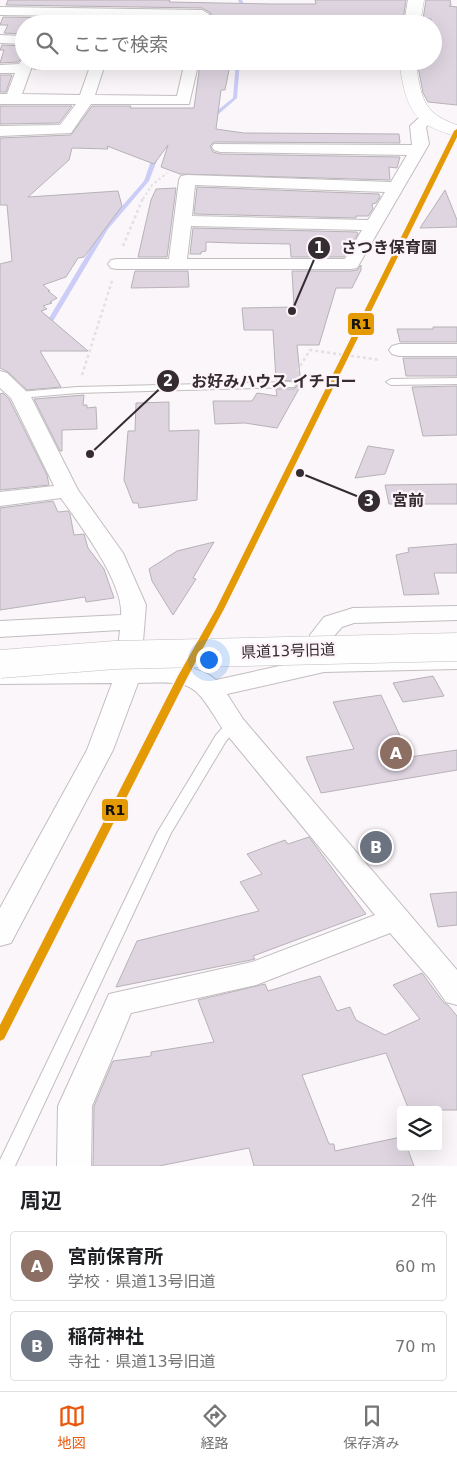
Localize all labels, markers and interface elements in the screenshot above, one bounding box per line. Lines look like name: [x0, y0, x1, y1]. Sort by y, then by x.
search box: [15, 15, 442, 70]
icon: search: [33, 29, 61, 57]
text: ここで検索: [73, 33, 168, 55]
callout: さつき保育園: [306, 232, 447, 263]
text: さつき保育園: [341, 238, 437, 257]
text: 1: [314, 239, 324, 257]
line badge: R1: [347, 312, 375, 336]
text: R1: [351, 316, 371, 332]
callout: お好みハウス イチロー: [156, 366, 366, 397]
text: 2: [163, 372, 173, 390]
text: お好みハウス イチロー: [191, 372, 357, 391]
callout: 宮前: [357, 485, 434, 516]
text: 宮前: [392, 491, 424, 510]
text: 3: [364, 492, 374, 510]
street label: 県道13号旧道: [241, 640, 335, 662]
your location: [196, 647, 222, 673]
pin: A: [380, 734, 412, 772]
line badge: R1: [101, 798, 129, 822]
text: R1: [105, 802, 125, 818]
pin: B: [360, 828, 392, 866]
map controls: [397, 1106, 442, 1151]
button: layers: [397, 1106, 442, 1151]
text: 周辺: [20, 1189, 62, 1213]
text: 2件: [411, 1191, 437, 1210]
text: 宮前保育所: [68, 1245, 163, 1267]
text: A: [31, 1257, 43, 1276]
text: 60 m: [395, 1257, 436, 1276]
text: 学校 · 県道13号旧道: [68, 1272, 216, 1291]
text: 稲荷神社: [68, 1325, 144, 1347]
text: B: [31, 1337, 43, 1356]
text: 70 m: [395, 1337, 436, 1356]
text: 寺社 · 県道13号旧道: [68, 1352, 216, 1371]
tab: 地図: [58, 1402, 86, 1452]
tab: 経路: [201, 1402, 229, 1452]
tab: 保存済み: [344, 1402, 400, 1452]

